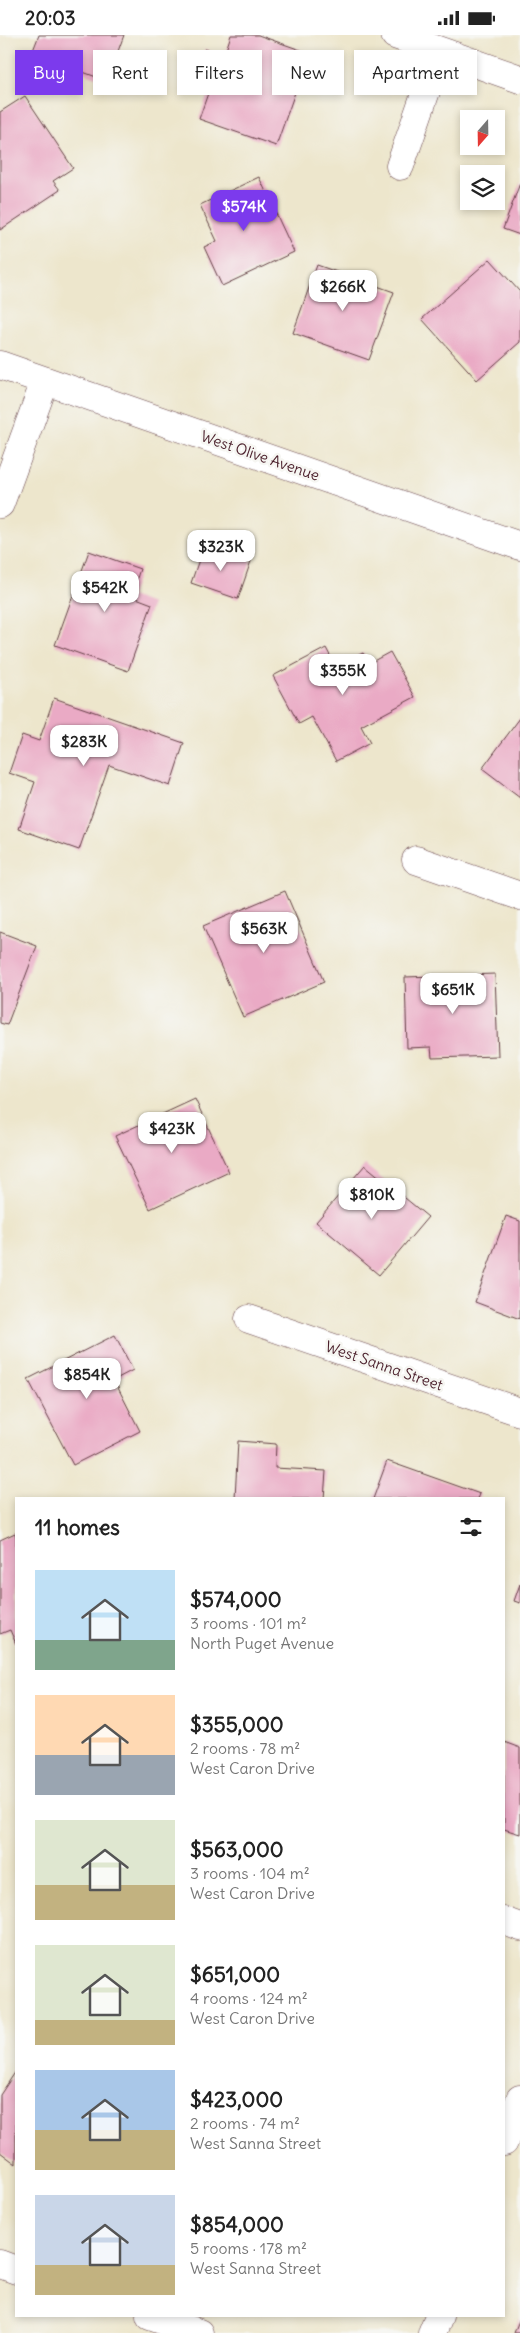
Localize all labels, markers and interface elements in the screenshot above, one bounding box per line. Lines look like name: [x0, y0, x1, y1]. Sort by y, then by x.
text: 20:03: [25, 6, 76, 30]
chip: Buy: [15, 50, 83, 95]
chip: Rent: [93, 50, 167, 95]
chip: Filters: [177, 50, 262, 95]
chip: New: [272, 50, 344, 95]
chip: Apartment: [354, 50, 477, 95]
north arrow: [460, 110, 505, 155]
map controls: [460, 110, 505, 210]
button: layers: [460, 165, 505, 210]
pin: $574K: [209, 189, 279, 232]
text: $574K: [222, 196, 266, 216]
pin: $266K: [308, 269, 378, 312]
text: $266K: [320, 276, 366, 296]
street label: West Olive Avenue: [198, 426, 322, 485]
pin: $323K: [186, 529, 256, 572]
text: $323K: [198, 536, 244, 556]
pin: $542K: [70, 571, 140, 613]
text: $542K: [82, 577, 128, 597]
pin: $355K: [308, 653, 378, 696]
text: $355K: [320, 660, 366, 680]
pin: $283K: [49, 725, 119, 767]
text: $283K: [61, 731, 107, 751]
pin: $563K: [229, 911, 299, 954]
text: $563K: [241, 918, 287, 938]
pin: $651K: [418, 973, 488, 1015]
text: $651K: [431, 979, 475, 999]
pin: $423K: [137, 1111, 207, 1154]
text: $423K: [149, 1118, 195, 1138]
pin: $810K: [337, 1177, 407, 1220]
text: $810K: [350, 1184, 394, 1204]
street label: West Sanna Street: [323, 1337, 445, 1395]
pin: $854K: [52, 1357, 122, 1400]
text: $854K: [64, 1364, 110, 1384]
icon: filters: [457, 1513, 485, 1541]
text: 11 homes: [35, 1514, 120, 1541]
text: $574,000: [190, 1586, 282, 1613]
icon: home: [75, 1590, 135, 1650]
text: 3 rooms · 101 m²: [190, 1613, 307, 1633]
text: North Puget Avenue: [190, 1633, 334, 1653]
text: $355,000: [190, 1711, 284, 1738]
icon: home: [75, 1715, 135, 1775]
text: 2 rooms · 78 m²: [190, 1738, 300, 1758]
text: West Caron Drive: [190, 1758, 315, 1778]
text: $563,000: [190, 1836, 284, 1863]
icon: home: [75, 1840, 135, 1900]
text: 3 rooms · 104 m²: [190, 1863, 310, 1883]
text: West Caron Drive: [190, 1883, 315, 1903]
text: $651,000: [190, 1961, 280, 1988]
icon: home: [75, 1965, 135, 2025]
text: 4 rooms · 124 m²: [190, 1988, 308, 2008]
text: West Caron Drive: [190, 2008, 315, 2028]
text: $423,000: [190, 2086, 283, 2113]
icon: home: [75, 2090, 135, 2150]
text: 2 rooms · 74 m²: [190, 2113, 300, 2133]
text: West Sanna Street: [190, 2133, 321, 2153]
text: $854,000: [190, 2211, 284, 2238]
icon: home: [75, 2215, 135, 2275]
text: 5 rooms · 178 m²: [190, 2238, 307, 2258]
text: West Sanna Street: [190, 2258, 321, 2278]

